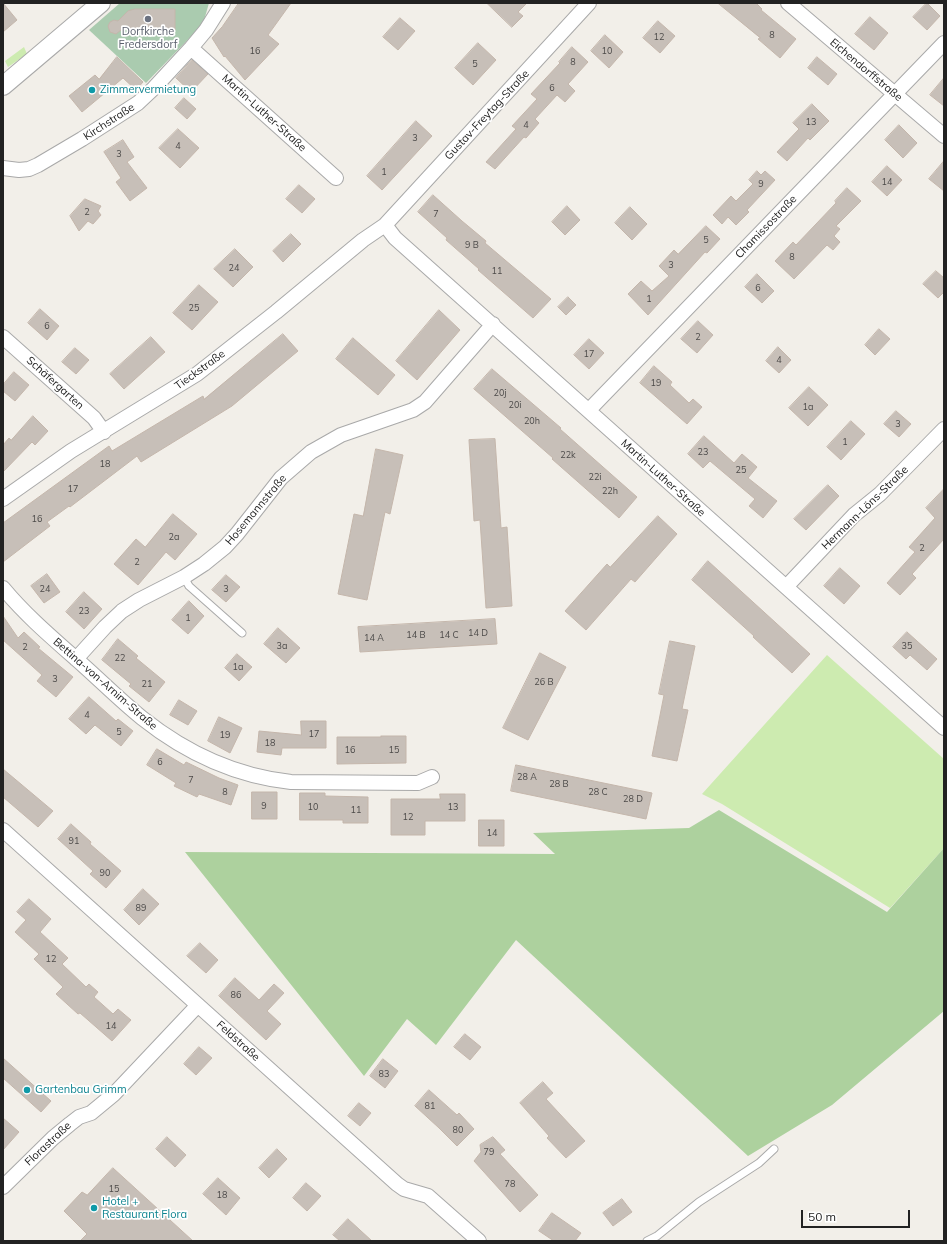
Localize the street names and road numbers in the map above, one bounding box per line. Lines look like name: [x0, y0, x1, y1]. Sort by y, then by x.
street label: Eichendorffstraße: [827, 36, 905, 104]
street label: Gustav-Freytag-Straße: [442, 67, 532, 163]
street label: Martin-Luther-Straße: [219, 72, 309, 154]
street label: Kirchstraße: [81, 101, 137, 143]
street label: Chamissostraße: [732, 193, 800, 261]
street label: Tieckstraße: [172, 347, 228, 393]
street label: Schäfergarten: [24, 354, 86, 412]
street label: Martin-Luther-Straße: [618, 437, 708, 519]
street label: Hermann-Löns-Straße: [819, 463, 911, 553]
street label: Hosemannstraße: [223, 472, 289, 548]
street label: Bettina-von-Arnim-Straße: [50, 635, 160, 733]
street label: Feldstraße: [214, 1018, 262, 1064]
street label: Florastraße: [22, 1119, 74, 1169]

